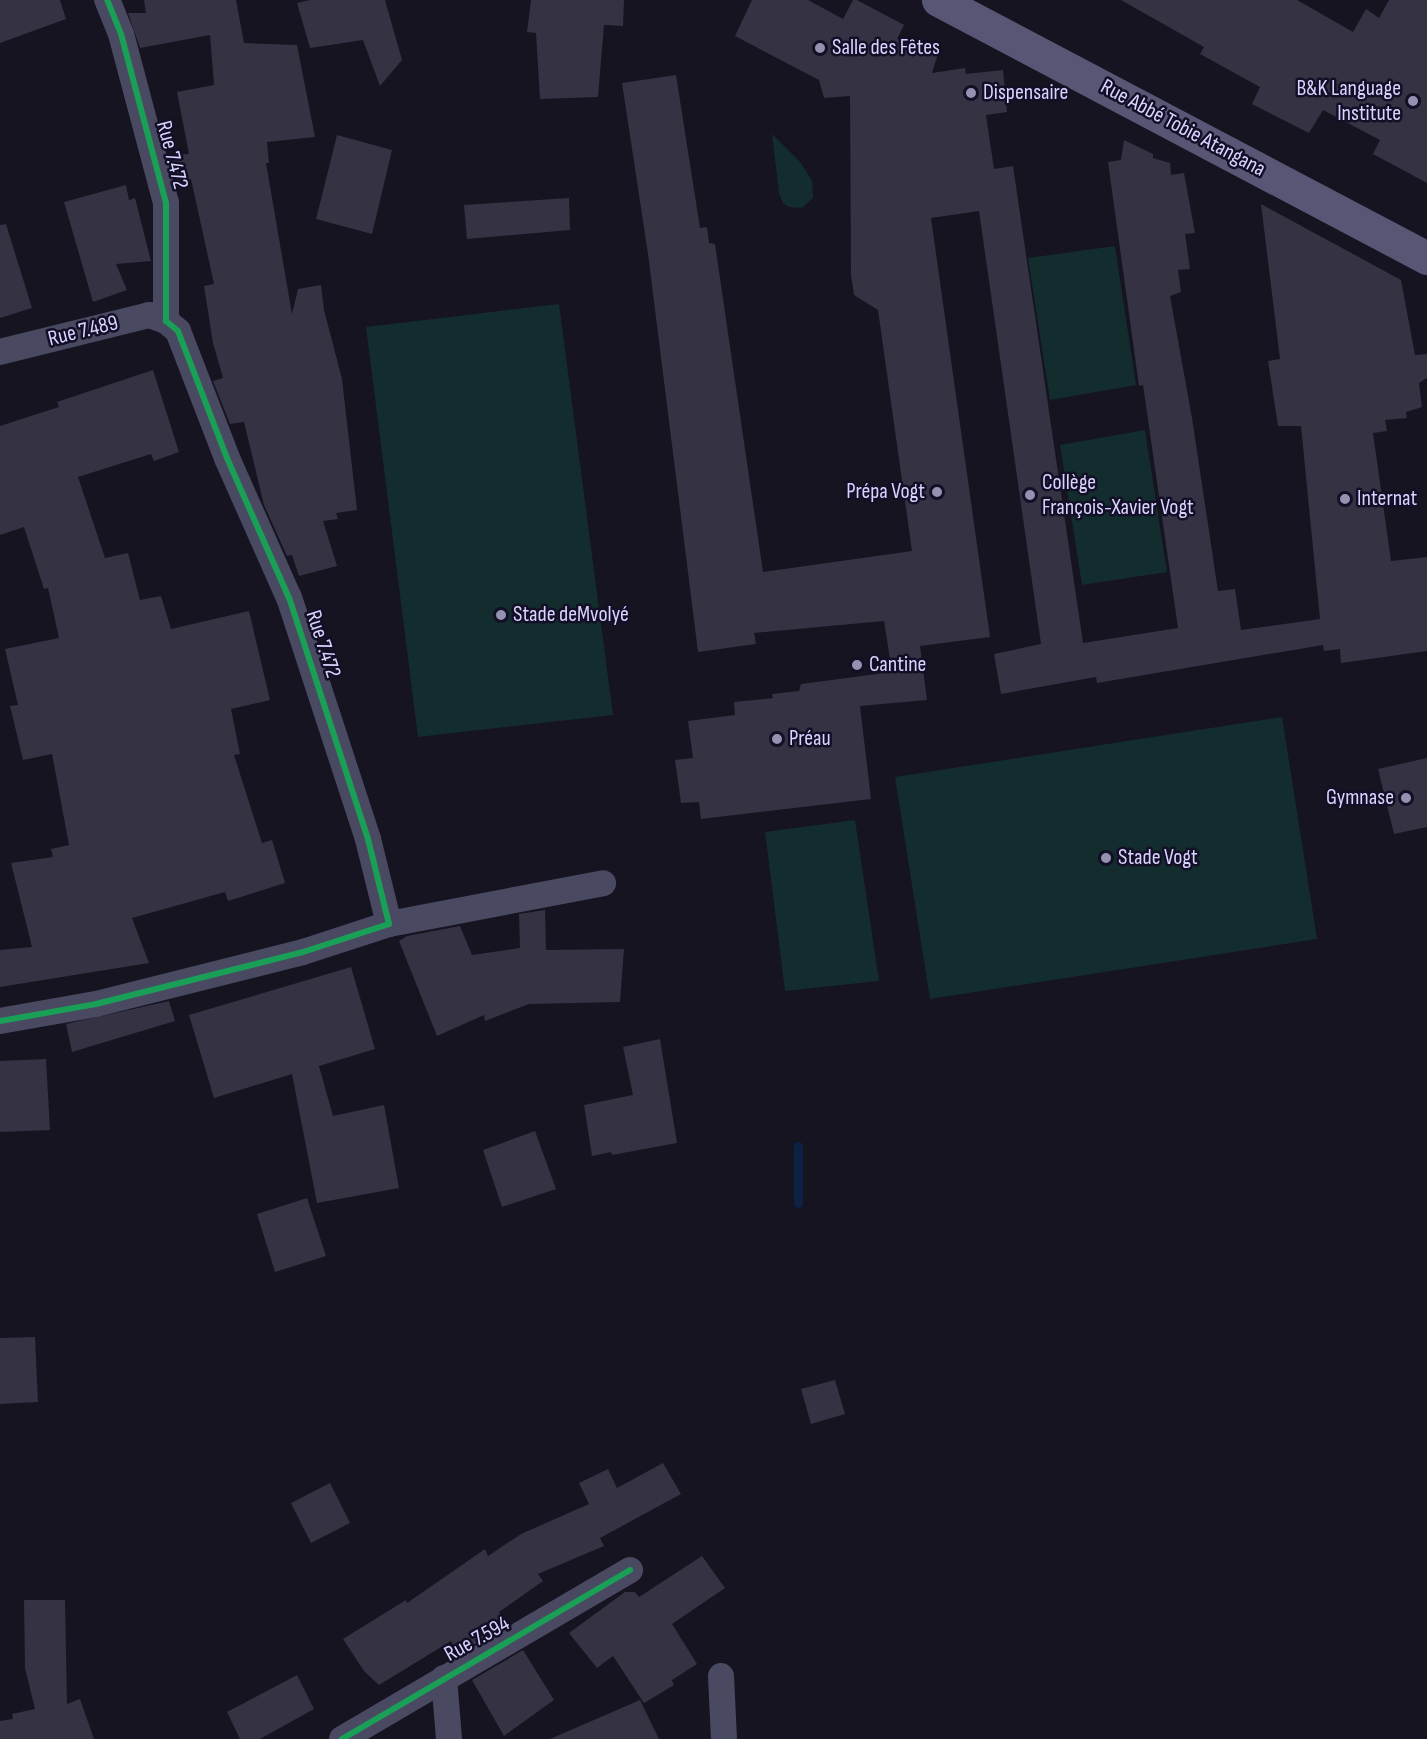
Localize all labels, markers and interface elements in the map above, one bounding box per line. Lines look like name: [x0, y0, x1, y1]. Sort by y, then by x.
place label: Salle des Fêtes: [832, 35, 940, 61]
marker: Salle des Fêtes: [813, 41, 827, 55]
street label: Rue Abbé Tobie Atangana: [1096, 73, 1270, 183]
place label: B&K Language Institute: [1297, 75, 1401, 126]
place label: Dispensaire: [983, 80, 1068, 106]
marker: Dispensaire: [964, 86, 978, 100]
marker: B&K Language Institute: [1406, 94, 1420, 108]
street label: Rue 7.472: [150, 118, 194, 192]
street label: Rue 7.489: [45, 310, 121, 352]
place label: Collège François-Xavier Vogt: [1042, 469, 1194, 520]
place label: Prépa Vogt: [846, 479, 925, 505]
marker: Prépa Vogt: [930, 485, 944, 499]
place label: Internat: [1357, 486, 1417, 512]
marker: Collège François-Xavier Vogt: [1023, 488, 1037, 502]
marker: Internat: [1338, 492, 1352, 506]
place label: Stade deMvolyé: [513, 602, 629, 628]
street label: Rue 7.472: [300, 607, 346, 681]
marker: Stade deMvolyé: [494, 608, 508, 622]
place label: Cantine: [869, 652, 926, 678]
marker: Cantine: [850, 658, 864, 672]
place label: Préau: [789, 726, 831, 752]
marker: Préau: [770, 732, 784, 746]
place label: Gymnase: [1326, 785, 1394, 811]
marker: Gymnase: [1399, 791, 1413, 805]
place label: Stade Vogt: [1118, 845, 1198, 871]
marker: Stade Vogt: [1099, 851, 1113, 865]
street label: Rue 7.594: [440, 1610, 514, 1668]

